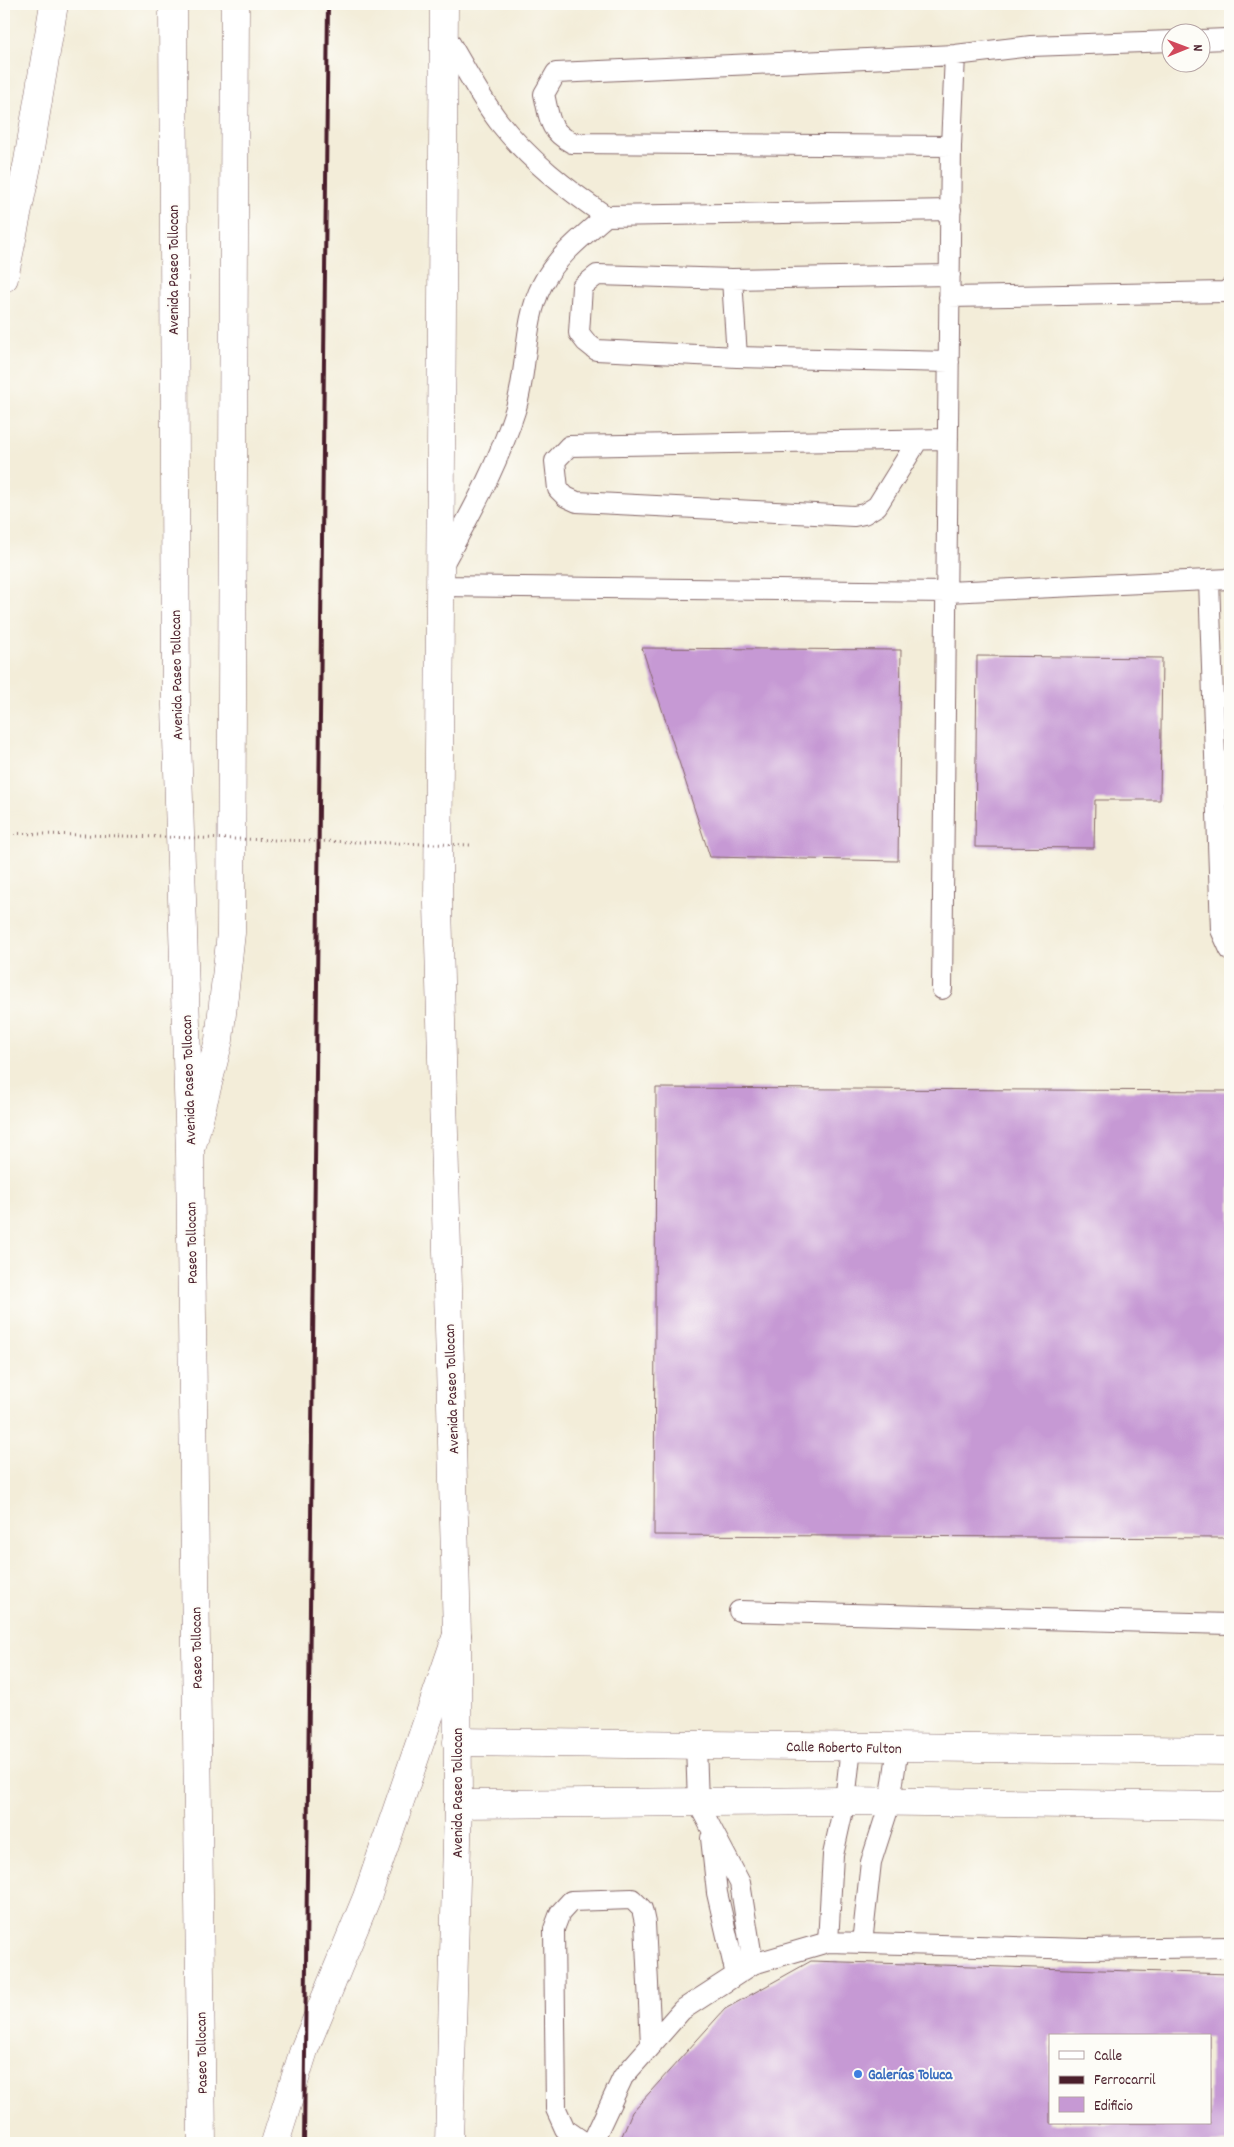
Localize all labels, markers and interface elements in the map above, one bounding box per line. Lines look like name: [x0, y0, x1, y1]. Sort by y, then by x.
north arrow: [1162, 22, 1212, 72]
text: N: [1187, 44, 1207, 52]
street label: Avenida Paseo Tollocan: [164, 205, 186, 335]
street label: Avenida Paseo Tollocan: [166, 610, 190, 740]
street label: Avenida Paseo Tollocan: [177, 1014, 203, 1145]
street label: Paseo Tollocan: [181, 1202, 205, 1284]
street label: Avenida Paseo Tollocan: [440, 1323, 466, 1454]
street label: Paseo Tollocan: [186, 1607, 210, 1689]
street label: Avenida Paseo Tollocan: [448, 1728, 470, 1858]
street label: Calle Roberto Fulton: [786, 1737, 902, 1761]
street label: Paseo Tollocan: [191, 2012, 215, 2094]
legend: [1049, 2034, 1212, 2124]
text: Calle: [1094, 2046, 1123, 2068]
place label: Galerías Toluca: [868, 2065, 953, 2087]
marker: Galerías Toluca: [852, 2068, 864, 2080]
text: Ferrocarril: [1094, 2070, 1156, 2092]
text: Edificio: [1094, 2096, 1133, 2118]

